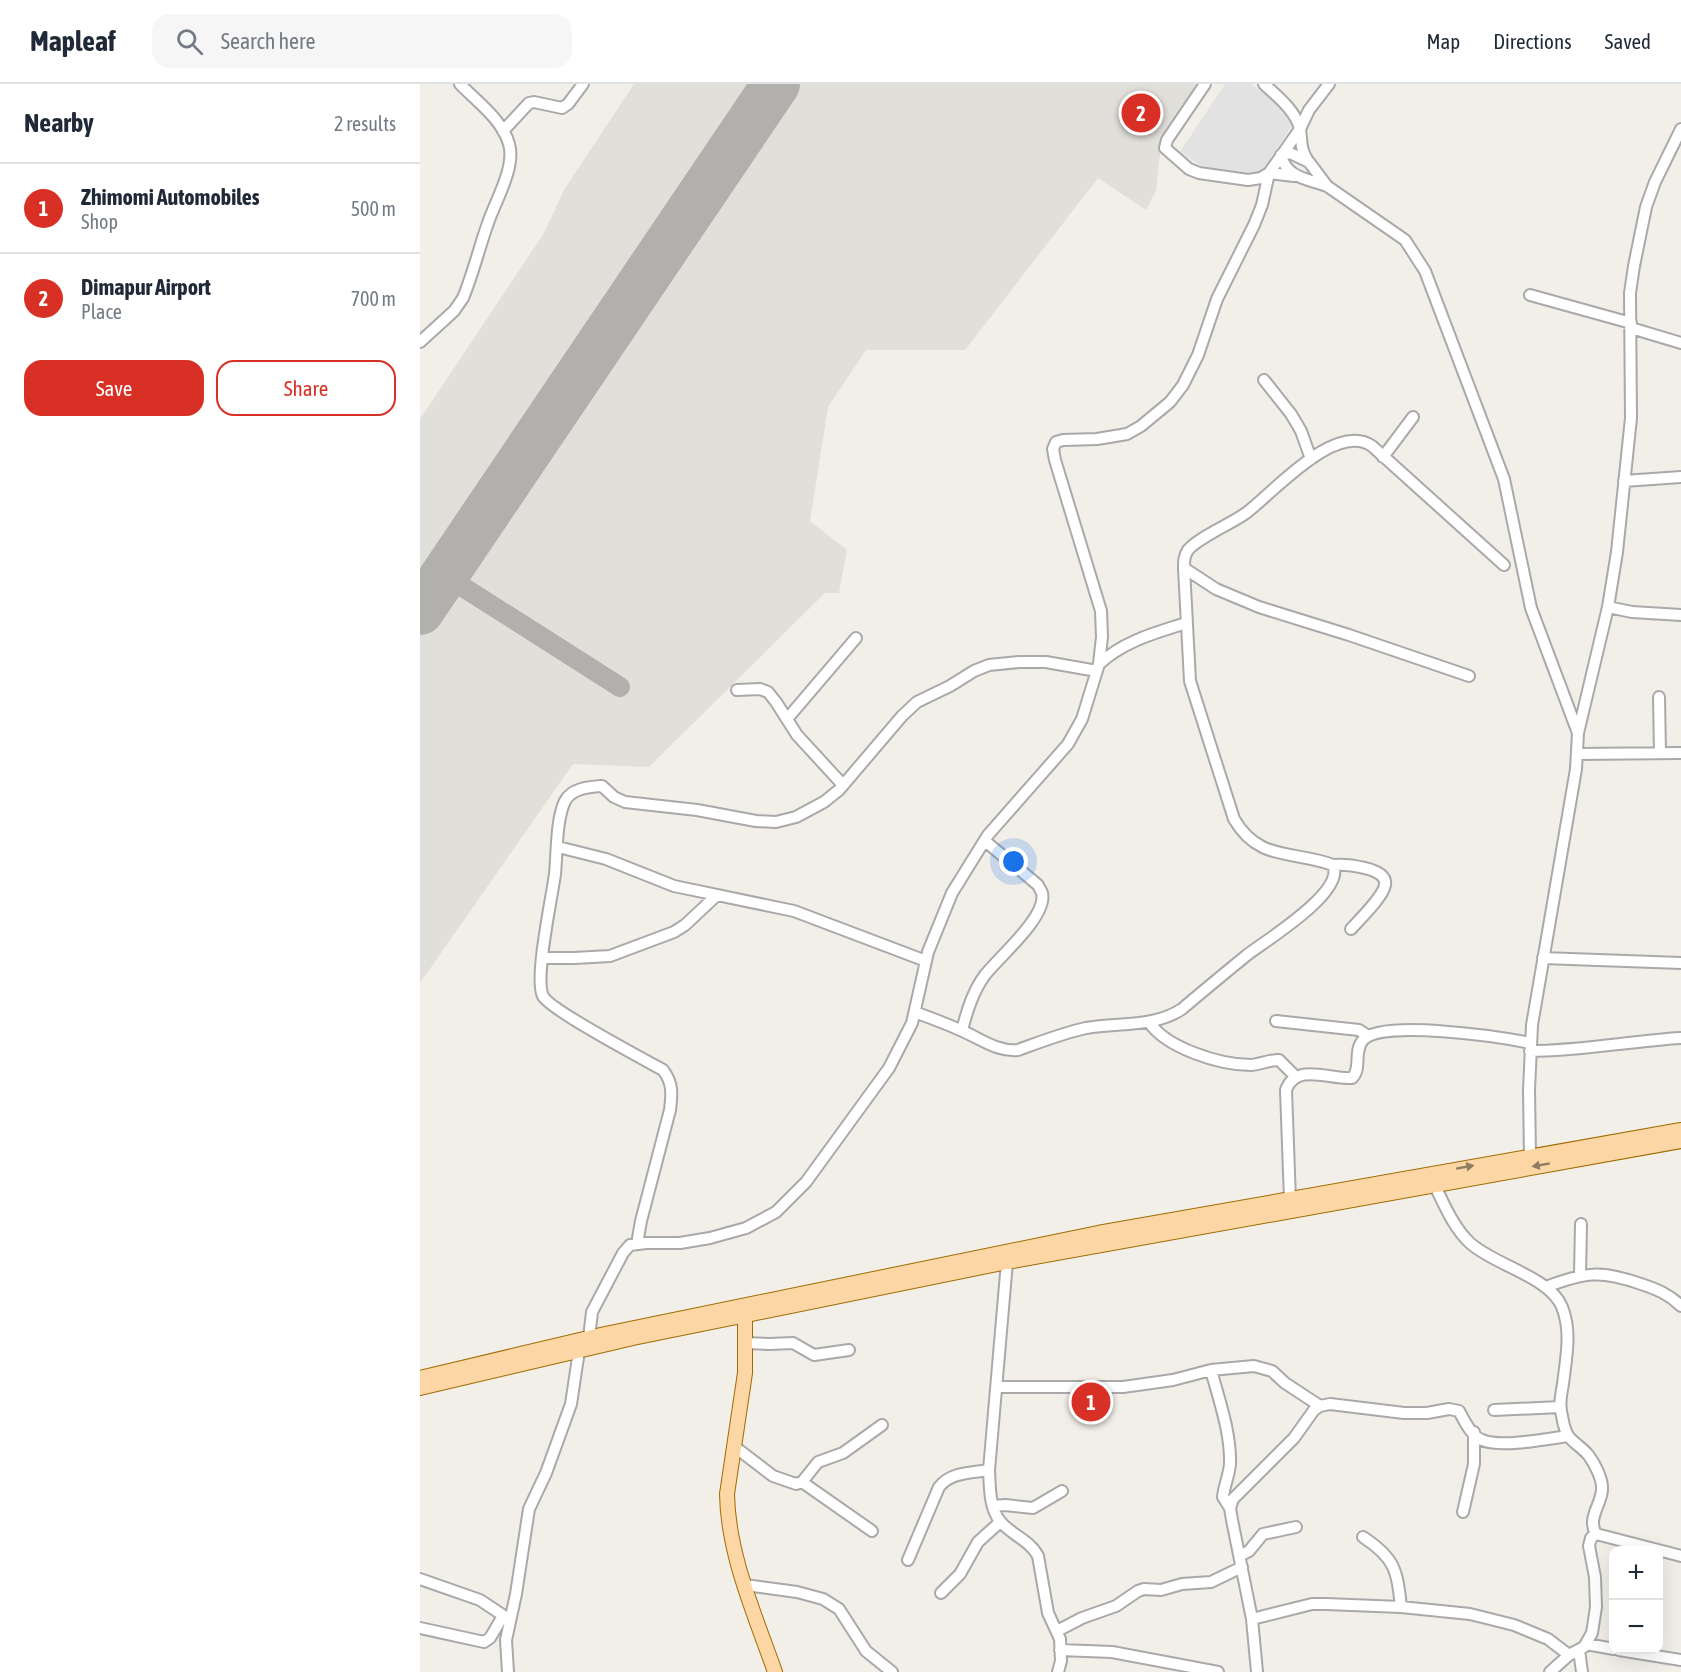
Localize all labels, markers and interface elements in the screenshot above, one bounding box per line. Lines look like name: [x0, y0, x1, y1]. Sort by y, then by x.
search box: [152, 14, 572, 68]
text: Mapleaf: [30, 25, 116, 57]
icon: search: [173, 25, 206, 58]
text: Search here: [221, 28, 316, 54]
text: Map: [1426, 29, 1460, 53]
text: Directions: [1493, 29, 1572, 53]
text: Saved: [1605, 29, 1651, 53]
pin: 2: [1122, 90, 1160, 135]
text: Nearby: [24, 108, 94, 138]
text: 2 results: [334, 112, 396, 135]
text: Zhimomi Automobiles: [81, 184, 260, 210]
text: 1: [39, 197, 48, 220]
text: 500 m: [351, 197, 396, 220]
text: Shop: [81, 210, 118, 233]
text: Dimapur Airport: [81, 274, 211, 300]
text: 2: [39, 287, 48, 310]
text: 700 m: [351, 287, 396, 310]
text: Place: [81, 300, 122, 323]
button: Save: [24, 360, 204, 416]
button: Share: [216, 360, 396, 416]
your location: [999, 847, 1028, 876]
one-way arrow: [1531, 1161, 1550, 1170]
one-way arrow: [1456, 1162, 1475, 1171]
pin: 1: [1072, 1380, 1110, 1424]
map controls: [1609, 1546, 1663, 1654]
button: +: [1609, 1546, 1663, 1600]
button: −: [1609, 1600, 1663, 1654]

